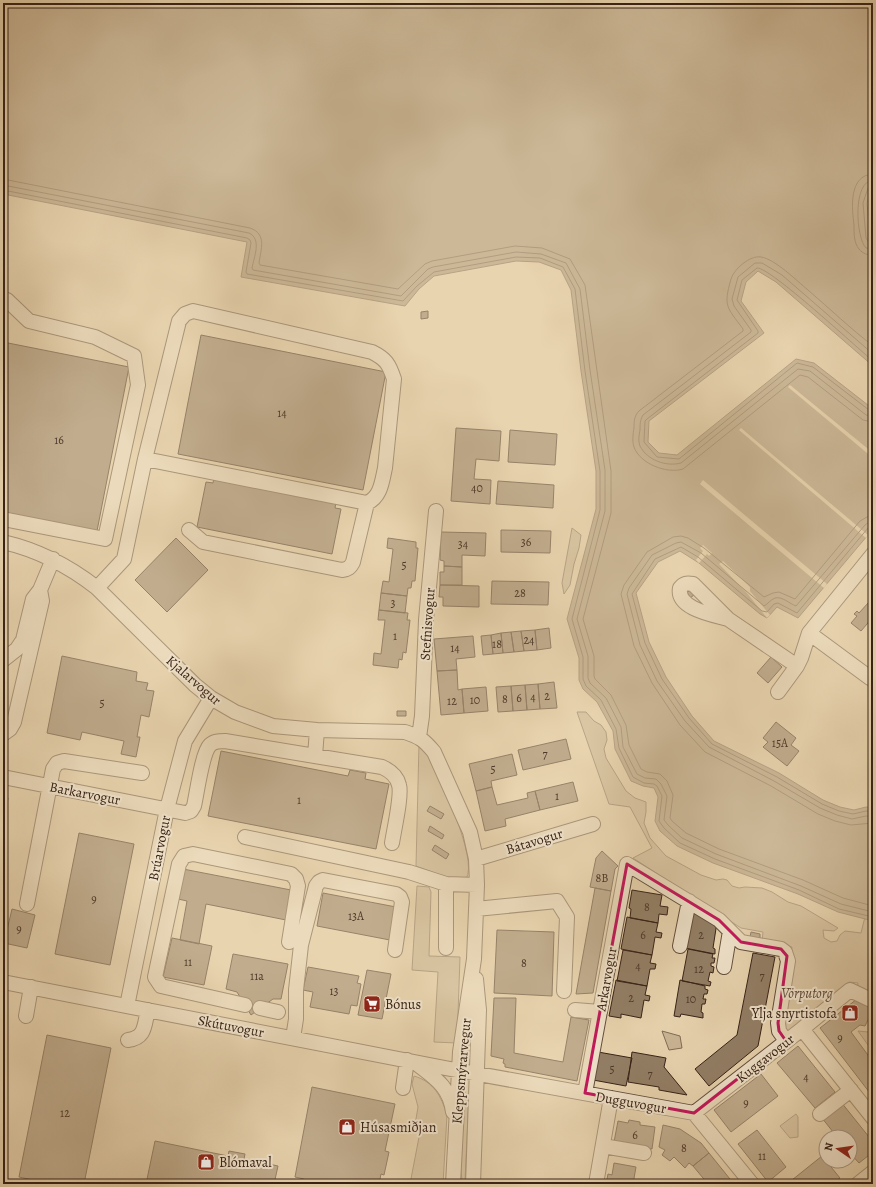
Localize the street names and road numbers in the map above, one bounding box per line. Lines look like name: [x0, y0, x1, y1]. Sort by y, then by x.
street label: Stefnisvogur: [415, 586, 440, 661]
street label: Kjalarvogur: [162, 651, 226, 710]
street label: Barkarvogur: [48, 777, 123, 810]
street label: Brúarvogur: [144, 813, 175, 882]
street label: Bátavogur: [503, 824, 566, 859]
street label: Arkarvogur: [591, 945, 622, 1014]
street label: Skútuvogur: [196, 1011, 266, 1042]
street label: Kleppsmýrarvegur: [447, 1017, 476, 1125]
street label: Kuggavogur: [732, 1029, 799, 1087]
street label: Dugguvogur: [594, 1087, 669, 1118]

